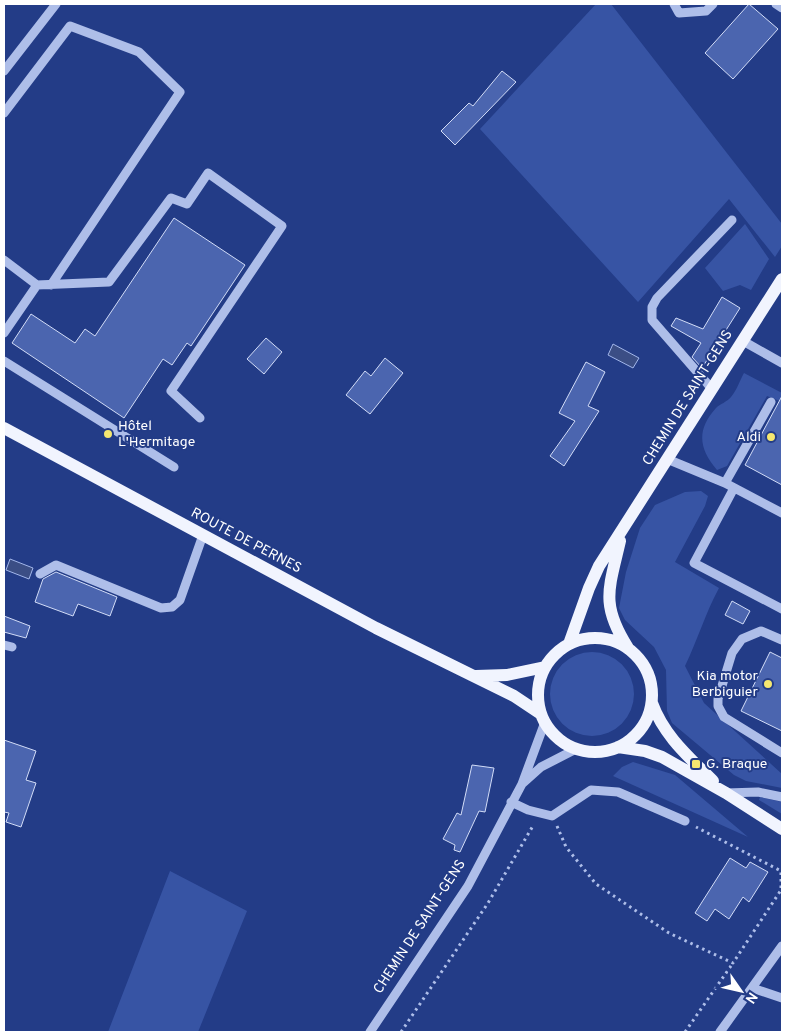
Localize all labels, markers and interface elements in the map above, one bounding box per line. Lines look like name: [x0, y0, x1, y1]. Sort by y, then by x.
street label: CHEMIN DE SAINT-GENS: [639, 327, 737, 469]
place label: Hôtel L'Hermitage: [118, 418, 195, 451]
marker: Hôtel L'Hermitage: [102, 428, 114, 440]
place label: Aldi: [736, 429, 761, 446]
marker: Aldi: [765, 431, 777, 443]
street label: ROUTE DE PERNES: [188, 505, 304, 577]
place label: Kia motor Berbiguier: [692, 668, 759, 701]
marker: Kia motor Berbiguier: [762, 678, 774, 690]
place label: G. Braque: [706, 756, 767, 773]
marker: G. Braque: [690, 758, 702, 770]
street label: CHEMIN DE SAINT-GENS: [370, 857, 470, 997]
north arrow: [716, 966, 766, 1016]
text: N: [741, 989, 760, 1006]

